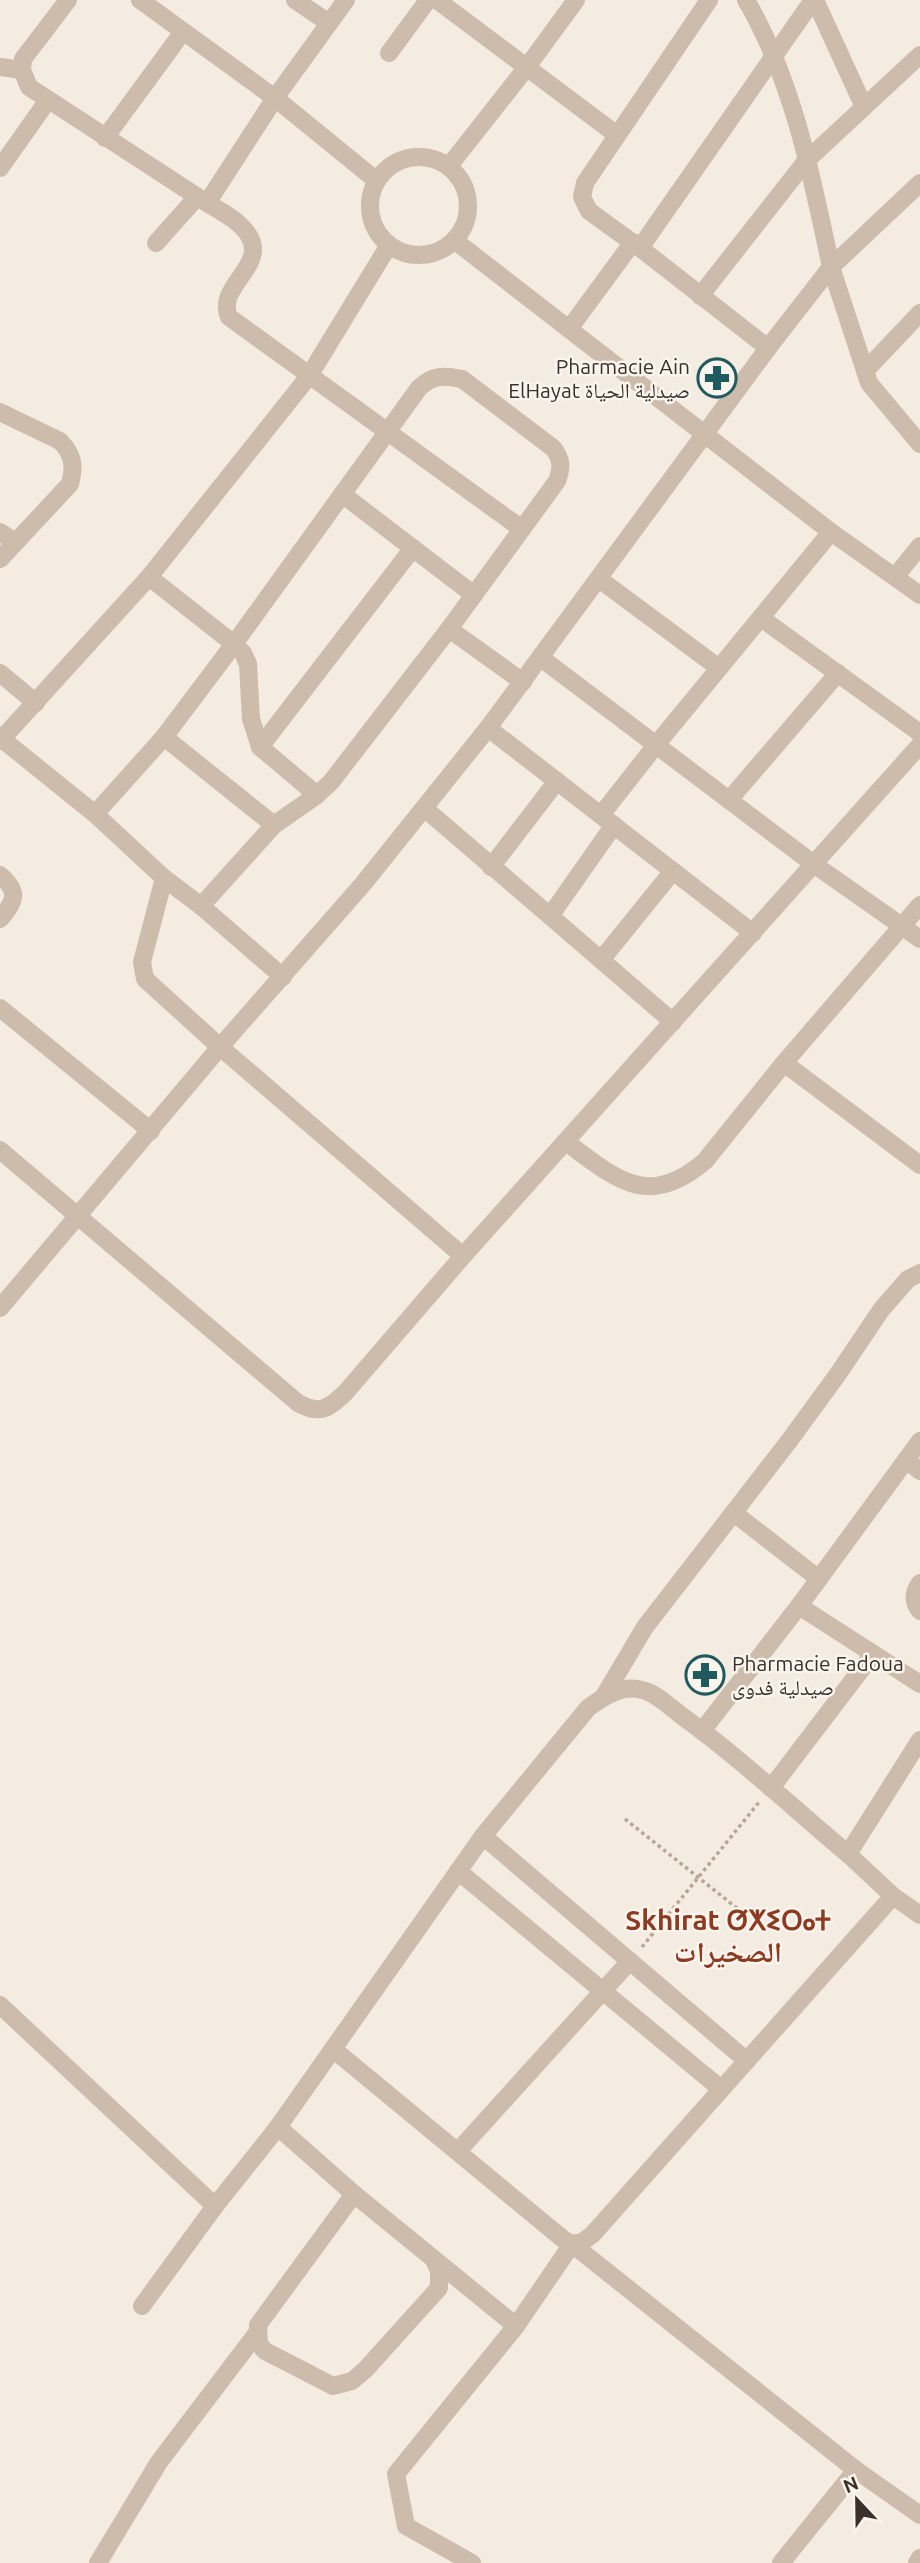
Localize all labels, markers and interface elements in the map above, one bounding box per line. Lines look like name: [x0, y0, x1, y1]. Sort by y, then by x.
place label: Pharmacie Ain ElHayat صيدلية الحياة: [508, 354, 690, 402]
pharmacy icon: Pharmacie Ain ElHayat صيدلية الحياة: [696, 357, 738, 399]
place label: Pharmacie Fadoua صيدلية فدوى: [732, 1651, 904, 1700]
pharmacy icon: Pharmacie Fadoua صيدلية فدوى: [684, 1654, 726, 1696]
district label: Skhirat ⵚⵅⵉⵔⴰⵜ الصخيرات: [625, 1904, 831, 1968]
north arrow: [822, 2465, 892, 2535]
text: N: [840, 2471, 861, 2497]

